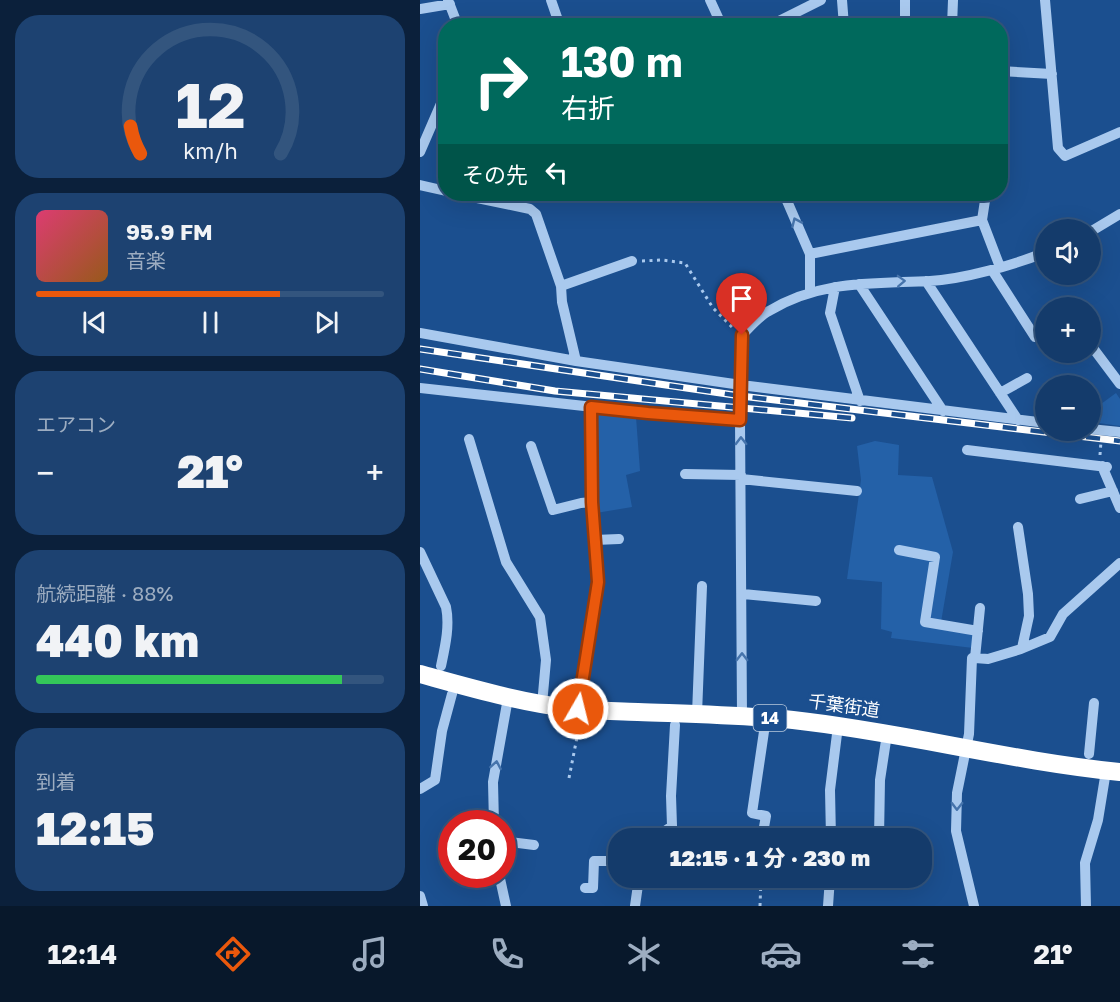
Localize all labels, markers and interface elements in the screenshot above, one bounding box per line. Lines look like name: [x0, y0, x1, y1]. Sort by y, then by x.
text: 130 m: [561, 36, 683, 86]
icon: right: [462, 42, 540, 120]
text: 12: [175, 67, 245, 142]
text: 右折: [561, 92, 615, 124]
text: km/h: [183, 138, 237, 164]
icon: left: [540, 156, 573, 189]
text: その先: [462, 161, 528, 188]
one-way arrow: [791, 217, 803, 228]
text: 95.9 FM: [126, 218, 213, 245]
map controls: [1035, 219, 1101, 441]
button: sound: [1035, 219, 1101, 285]
text: 音楽: [126, 248, 166, 272]
pin: [716, 273, 767, 335]
one-way arrow: [896, 275, 905, 288]
icon: arrive: [725, 282, 758, 315]
button: +: [1035, 297, 1101, 363]
icon: previous: [78, 306, 111, 339]
icon: pause: [194, 306, 227, 339]
icon: next: [310, 306, 343, 339]
button: −: [1035, 375, 1101, 441]
text: エアコン: [36, 412, 116, 436]
one-way arrow: [734, 436, 747, 445]
text: 21°: [177, 444, 243, 498]
text: −: [36, 453, 54, 492]
text: +: [366, 453, 384, 492]
text: 航続距離 · 88%: [36, 581, 173, 605]
text: 440 km: [36, 613, 199, 667]
one-way arrow: [736, 652, 748, 661]
position arrow: [546, 677, 610, 741]
street label: 千葉街道: [807, 689, 881, 721]
road number: 14: [754, 705, 786, 731]
one-way arrow: [489, 761, 502, 771]
text: 到着: [36, 769, 76, 793]
text: 12:15: [36, 801, 155, 855]
one-way arrow: [951, 801, 963, 810]
speed limit sign: 20: [438, 810, 516, 888]
text: 12:15 · 1 分 · 230 m: [670, 844, 870, 871]
icon: directions: [212, 933, 254, 975]
icon: music: [349, 933, 391, 975]
icon: phone: [486, 933, 528, 975]
icon: climate: [623, 933, 665, 975]
icon: car: [760, 933, 802, 975]
icon: filters: [897, 933, 939, 975]
text: 12:14: [47, 938, 117, 970]
text: 21°: [1033, 938, 1073, 970]

